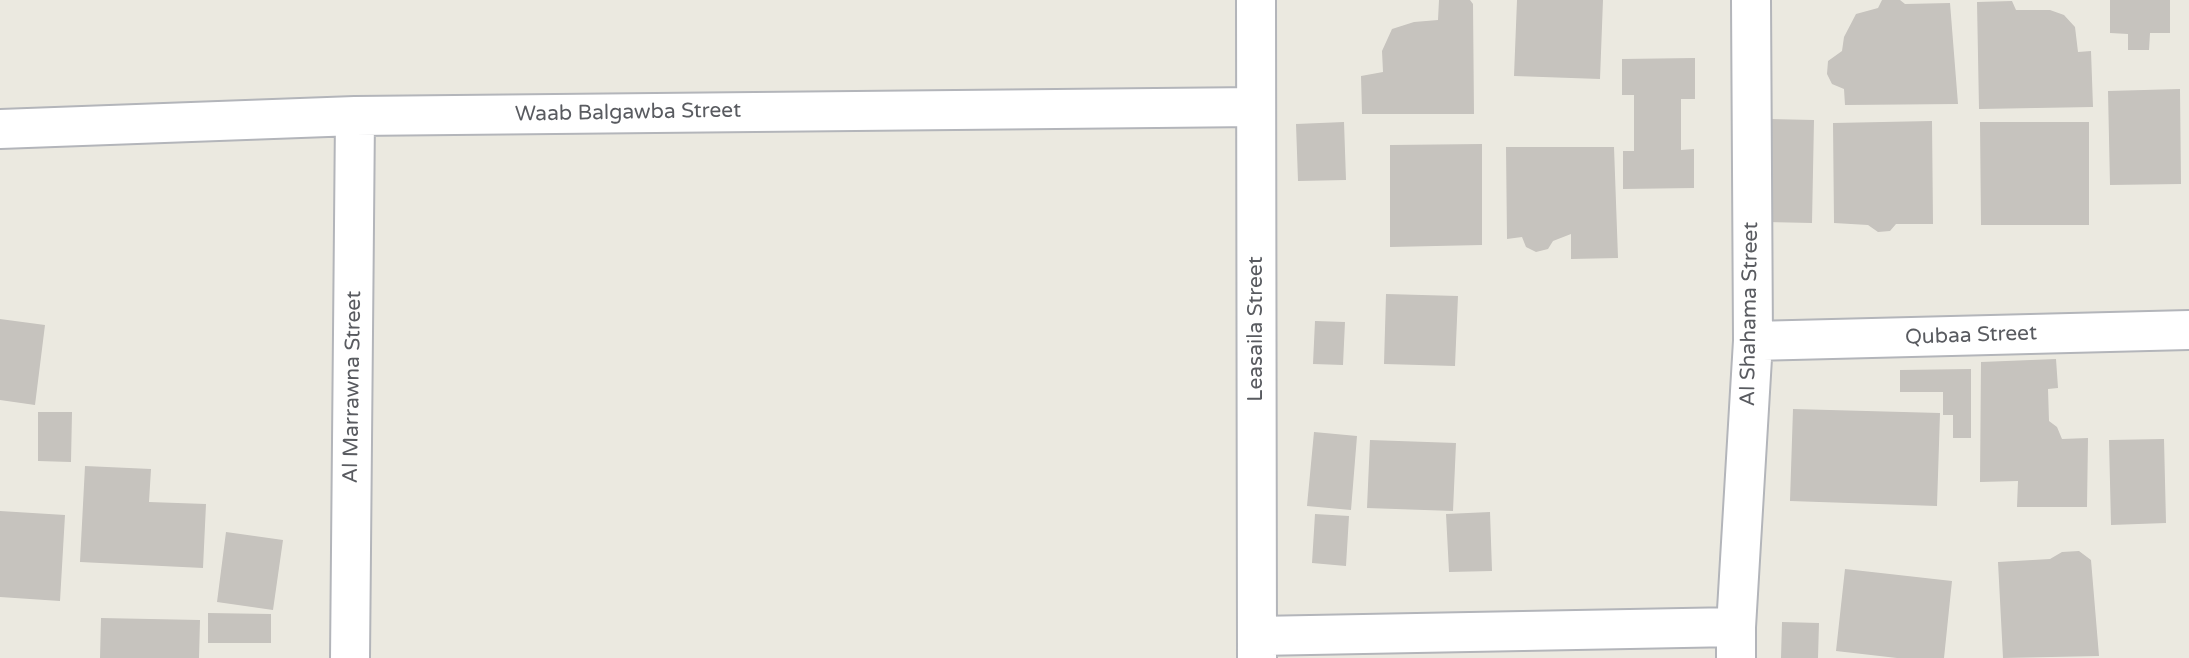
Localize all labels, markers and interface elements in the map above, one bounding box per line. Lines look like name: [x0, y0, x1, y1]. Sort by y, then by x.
street label: Waab Balgawba Street: [515, 98, 741, 128]
street label: Al Shahama Street: [1736, 221, 1764, 407]
street label: Leasaila Street: [1243, 256, 1269, 402]
street label: Al Marrawna Street: [339, 290, 367, 484]
street label: Qubaa Street: [1905, 321, 2037, 351]

